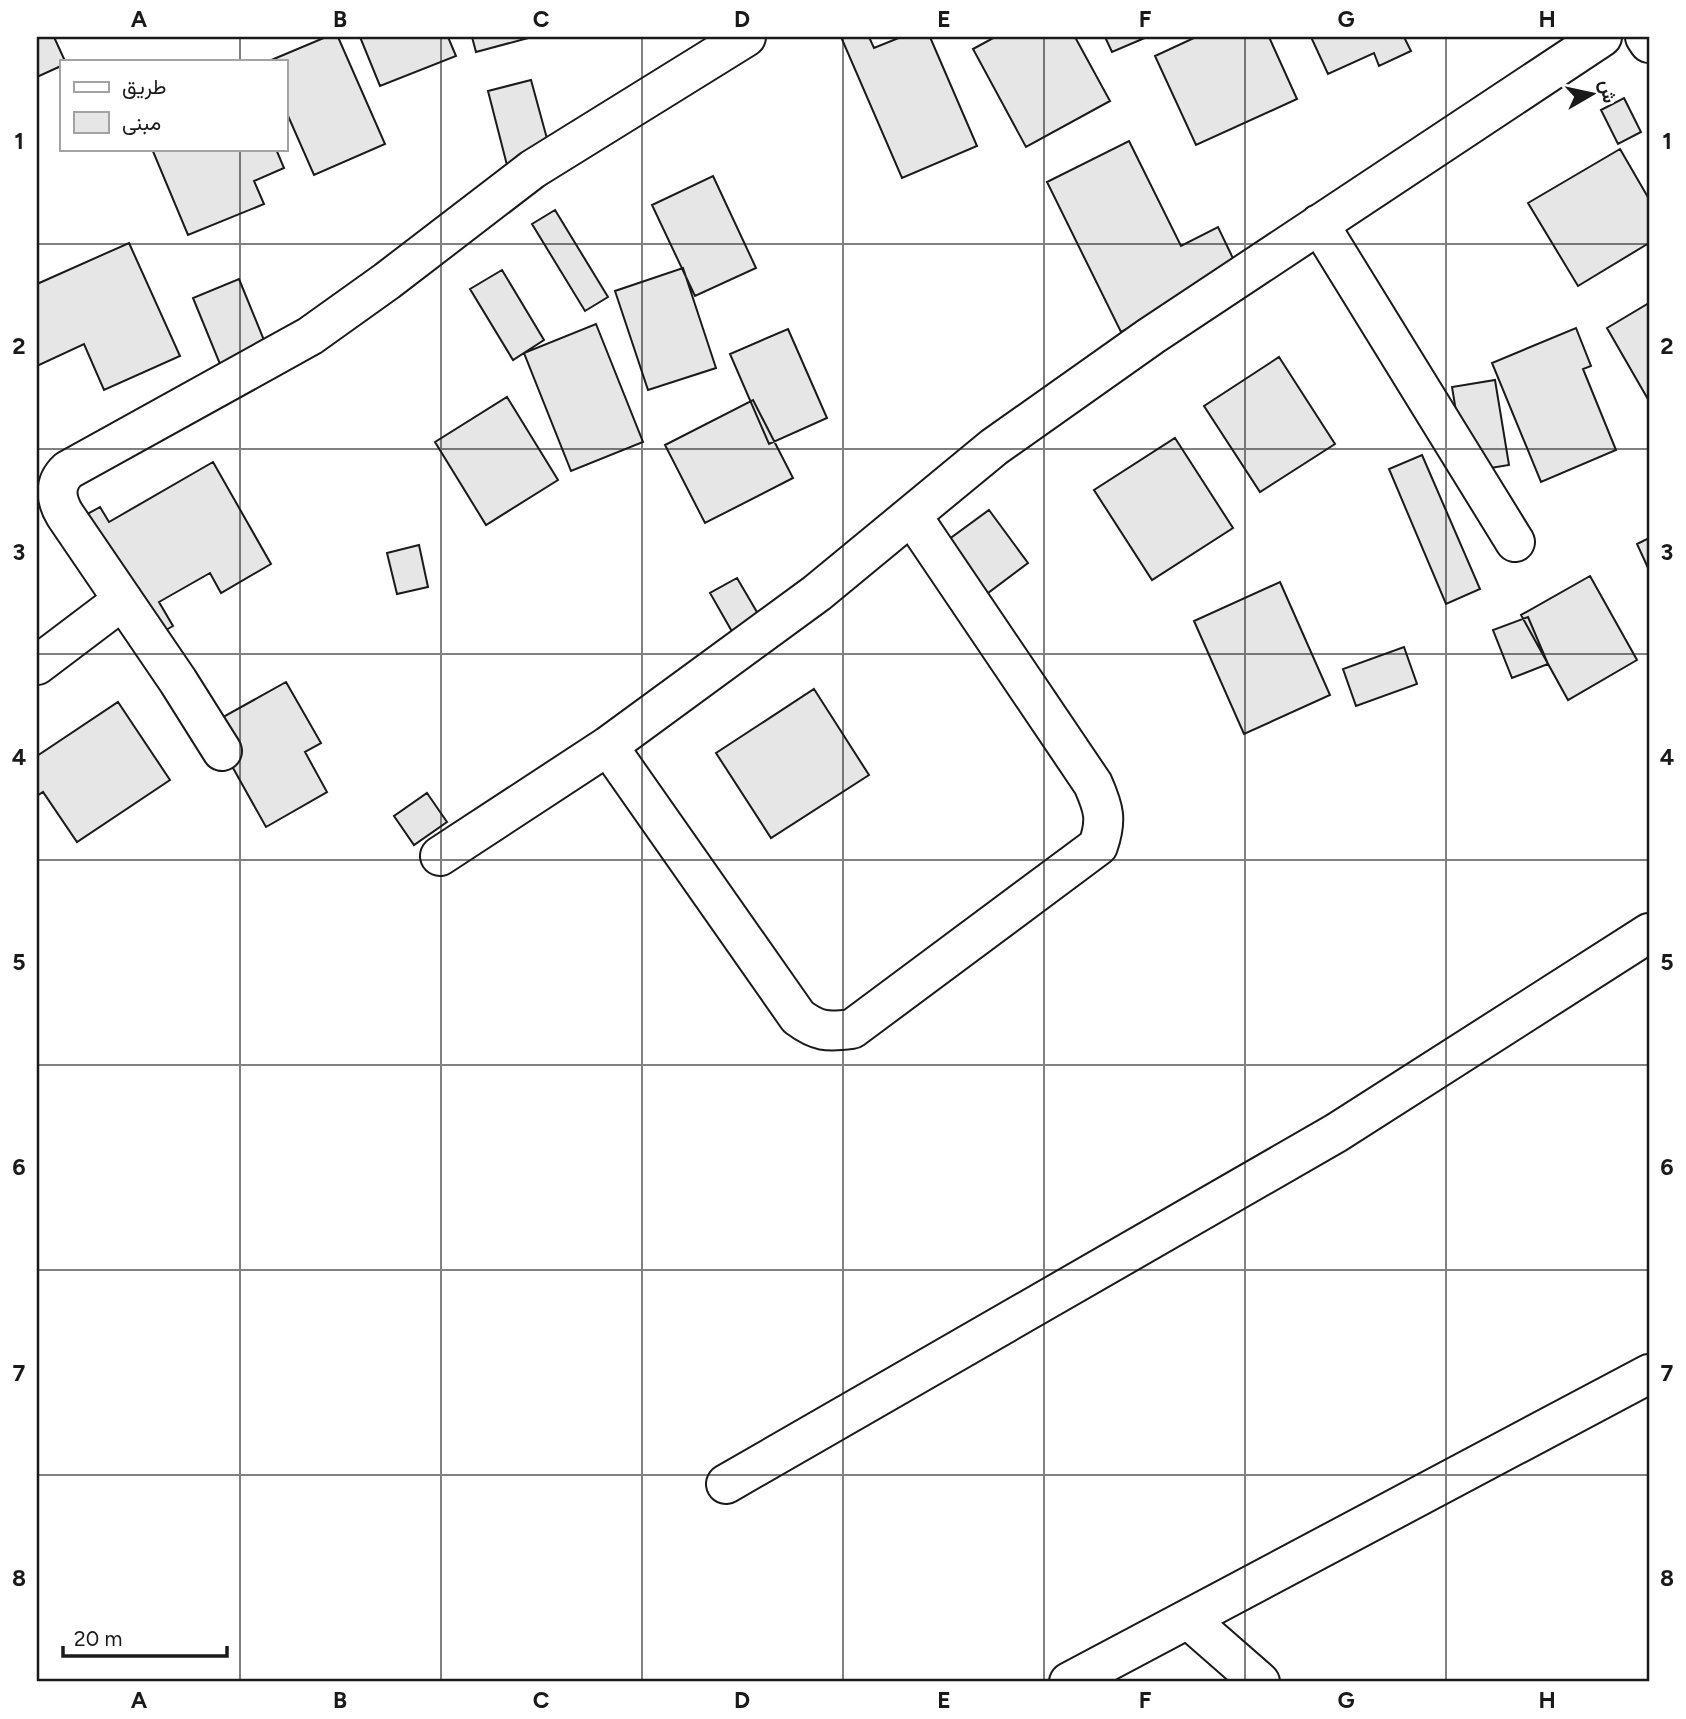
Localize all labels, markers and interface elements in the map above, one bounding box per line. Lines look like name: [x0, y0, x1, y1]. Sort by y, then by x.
text: A: [131, 5, 148, 33]
text: B: [333, 5, 347, 33]
text: C: [533, 5, 550, 33]
text: D: [734, 5, 750, 33]
text: E: [937, 5, 951, 33]
text: F: [1139, 5, 1152, 33]
text: G: [1337, 5, 1355, 33]
text: H: [1538, 5, 1556, 33]
legend: [60, 60, 287, 150]
north arrow: [1556, 60, 1626, 130]
text: طريق: [122, 74, 167, 100]
text: ش: [1595, 78, 1621, 105]
text: مبنى: [122, 110, 161, 135]
text: 1: [14, 127, 24, 155]
text: 1: [1662, 127, 1672, 155]
text: 2: [12, 332, 26, 360]
text: 2: [1660, 332, 1674, 360]
text: 3: [13, 538, 25, 566]
text: 3: [1661, 538, 1673, 566]
text: 4: [12, 743, 26, 771]
text: 4: [1660, 743, 1674, 771]
text: 5: [12, 948, 26, 976]
text: 5: [1660, 948, 1674, 976]
text: 6: [12, 1153, 26, 1181]
text: 6: [1660, 1153, 1674, 1181]
text: 7: [13, 1359, 26, 1387]
text: 7: [1661, 1359, 1674, 1387]
text: 8: [12, 1564, 26, 1592]
text: 8: [1660, 1564, 1674, 1592]
scale bar: [63, 1614, 228, 1658]
text: 20 m: [74, 1626, 122, 1651]
text: A: [131, 1686, 148, 1714]
text: B: [333, 1686, 347, 1714]
text: C: [533, 1686, 550, 1714]
text: D: [734, 1686, 750, 1714]
text: E: [937, 1686, 951, 1714]
text: F: [1139, 1686, 1152, 1714]
text: G: [1337, 1686, 1355, 1714]
text: H: [1538, 1686, 1556, 1714]

